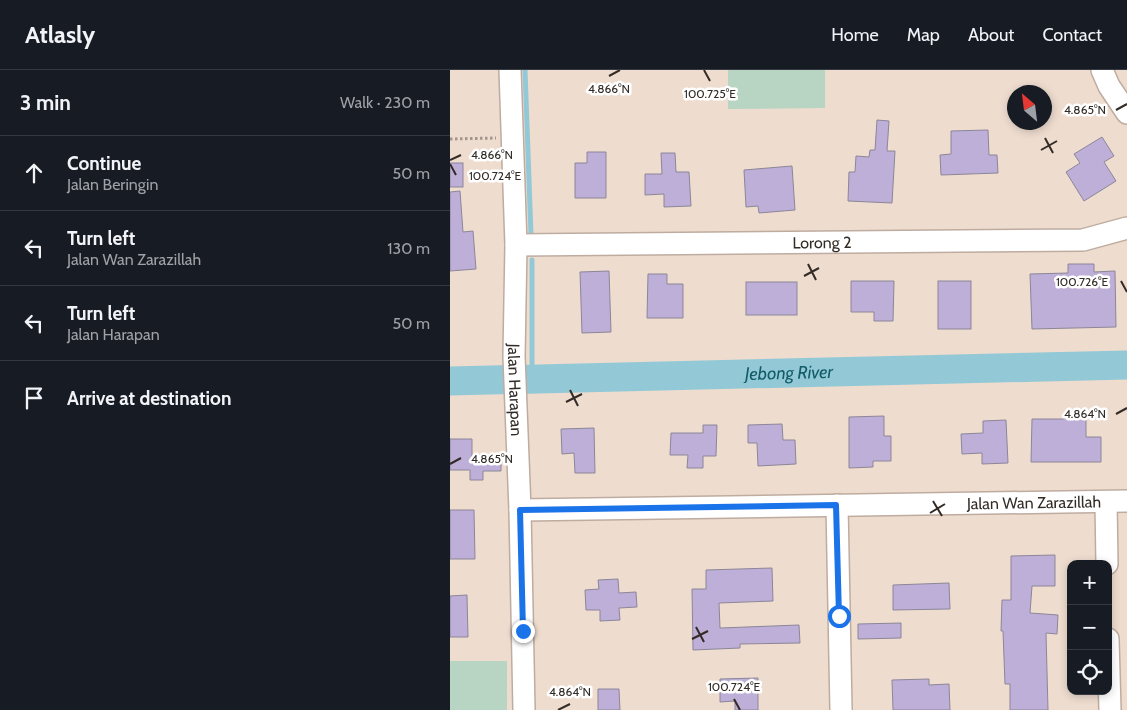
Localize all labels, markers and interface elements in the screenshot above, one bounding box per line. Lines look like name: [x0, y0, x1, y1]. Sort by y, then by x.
text: Atlasly: [25, 20, 95, 49]
text: Home: [831, 24, 879, 46]
text: Map: [907, 24, 940, 46]
text: About: [968, 24, 1014, 46]
text: Contact: [1042, 24, 1102, 46]
text: 4.866°N: [588, 81, 630, 96]
north arrow: [1007, 85, 1052, 130]
text: 100.725°E: [684, 86, 736, 101]
text: 3 min: [20, 90, 71, 115]
text: Walk · 230 m: [340, 93, 430, 112]
text: 4.865°N: [1064, 102, 1106, 117]
text: 4.866°N: [471, 147, 513, 162]
text: Continue: [67, 152, 141, 175]
icon: ahead: [20, 159, 48, 187]
text: 50 m: [393, 164, 430, 183]
text: 100.724°E: [469, 168, 521, 183]
text: Jalan Beringin: [67, 175, 158, 194]
text: Turn left: [67, 227, 135, 250]
street label: Lorong 2: [792, 233, 852, 252]
icon: left: [20, 234, 48, 262]
text: 130 m: [387, 239, 430, 258]
text: Jalan Wan Zarazillah: [67, 250, 201, 269]
text: 100.726°E: [1056, 274, 1108, 289]
text: Turn left: [67, 302, 135, 325]
icon: left: [20, 309, 48, 337]
text: 50 m: [393, 314, 430, 333]
text: Jalan Harapan: [67, 325, 160, 344]
street label: Jalan Harapan: [504, 342, 527, 437]
water label: Jebong River: [743, 361, 835, 385]
icon: arrive: [20, 384, 48, 412]
text: Arrive at destination: [67, 387, 231, 410]
text: 4.864°N: [1064, 406, 1106, 421]
text: 4.865°N: [471, 451, 513, 466]
street label: Jalan Wan Zarazillah: [966, 492, 1101, 513]
map controls: [1067, 560, 1112, 695]
button: +: [1067, 560, 1112, 605]
route start: [828, 605, 851, 628]
button: −: [1067, 605, 1112, 650]
route end: [512, 620, 535, 643]
button: locate: [1067, 650, 1112, 695]
text: 100.724°E: [708, 679, 760, 694]
text: 4.864°N: [549, 684, 591, 699]

